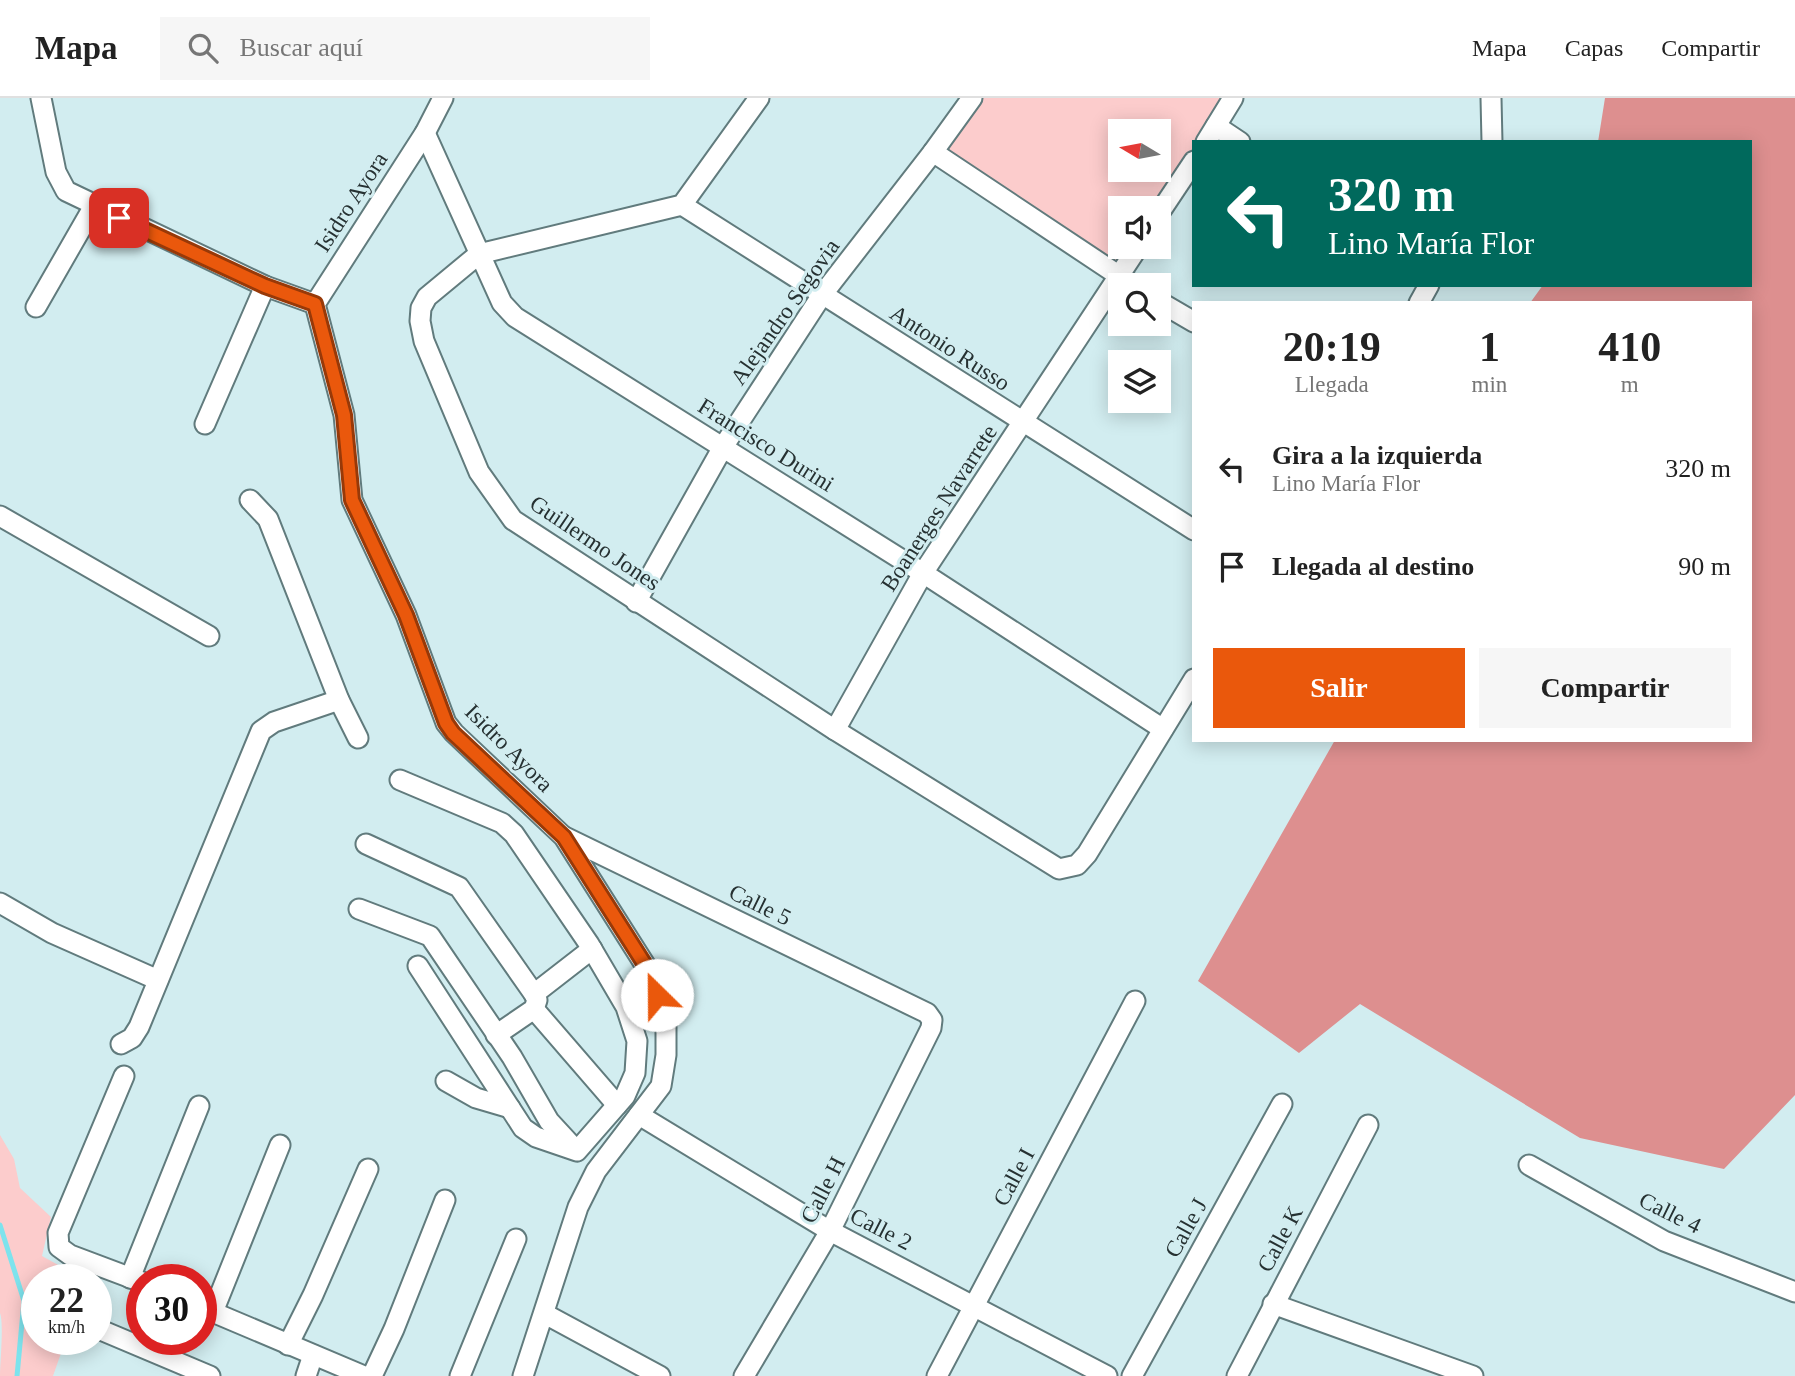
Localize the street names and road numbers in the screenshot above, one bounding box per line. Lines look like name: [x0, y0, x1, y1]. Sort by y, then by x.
street label: Isidro Ayora: [310, 148, 392, 256]
street label: Alejandro Segovia: [725, 234, 845, 390]
street label: Antonio Russo: [886, 300, 1014, 396]
street label: Francisco Durini: [694, 393, 838, 497]
street label: Boanerges Navarrete: [876, 420, 1002, 596]
street label: Guillermo Jones: [525, 490, 665, 596]
street label: Isidro Ayora: [460, 699, 558, 797]
street label: Calle 5: [725, 879, 795, 931]
street label: Calle I: [988, 1144, 1040, 1210]
street label: Calle H: [796, 1153, 850, 1227]
street label: Calle 4: [1635, 1187, 1705, 1239]
street label: Calle J: [1160, 1194, 1212, 1262]
street label: Calle K: [1252, 1201, 1308, 1276]
street label: Calle 2: [846, 1203, 916, 1255]

